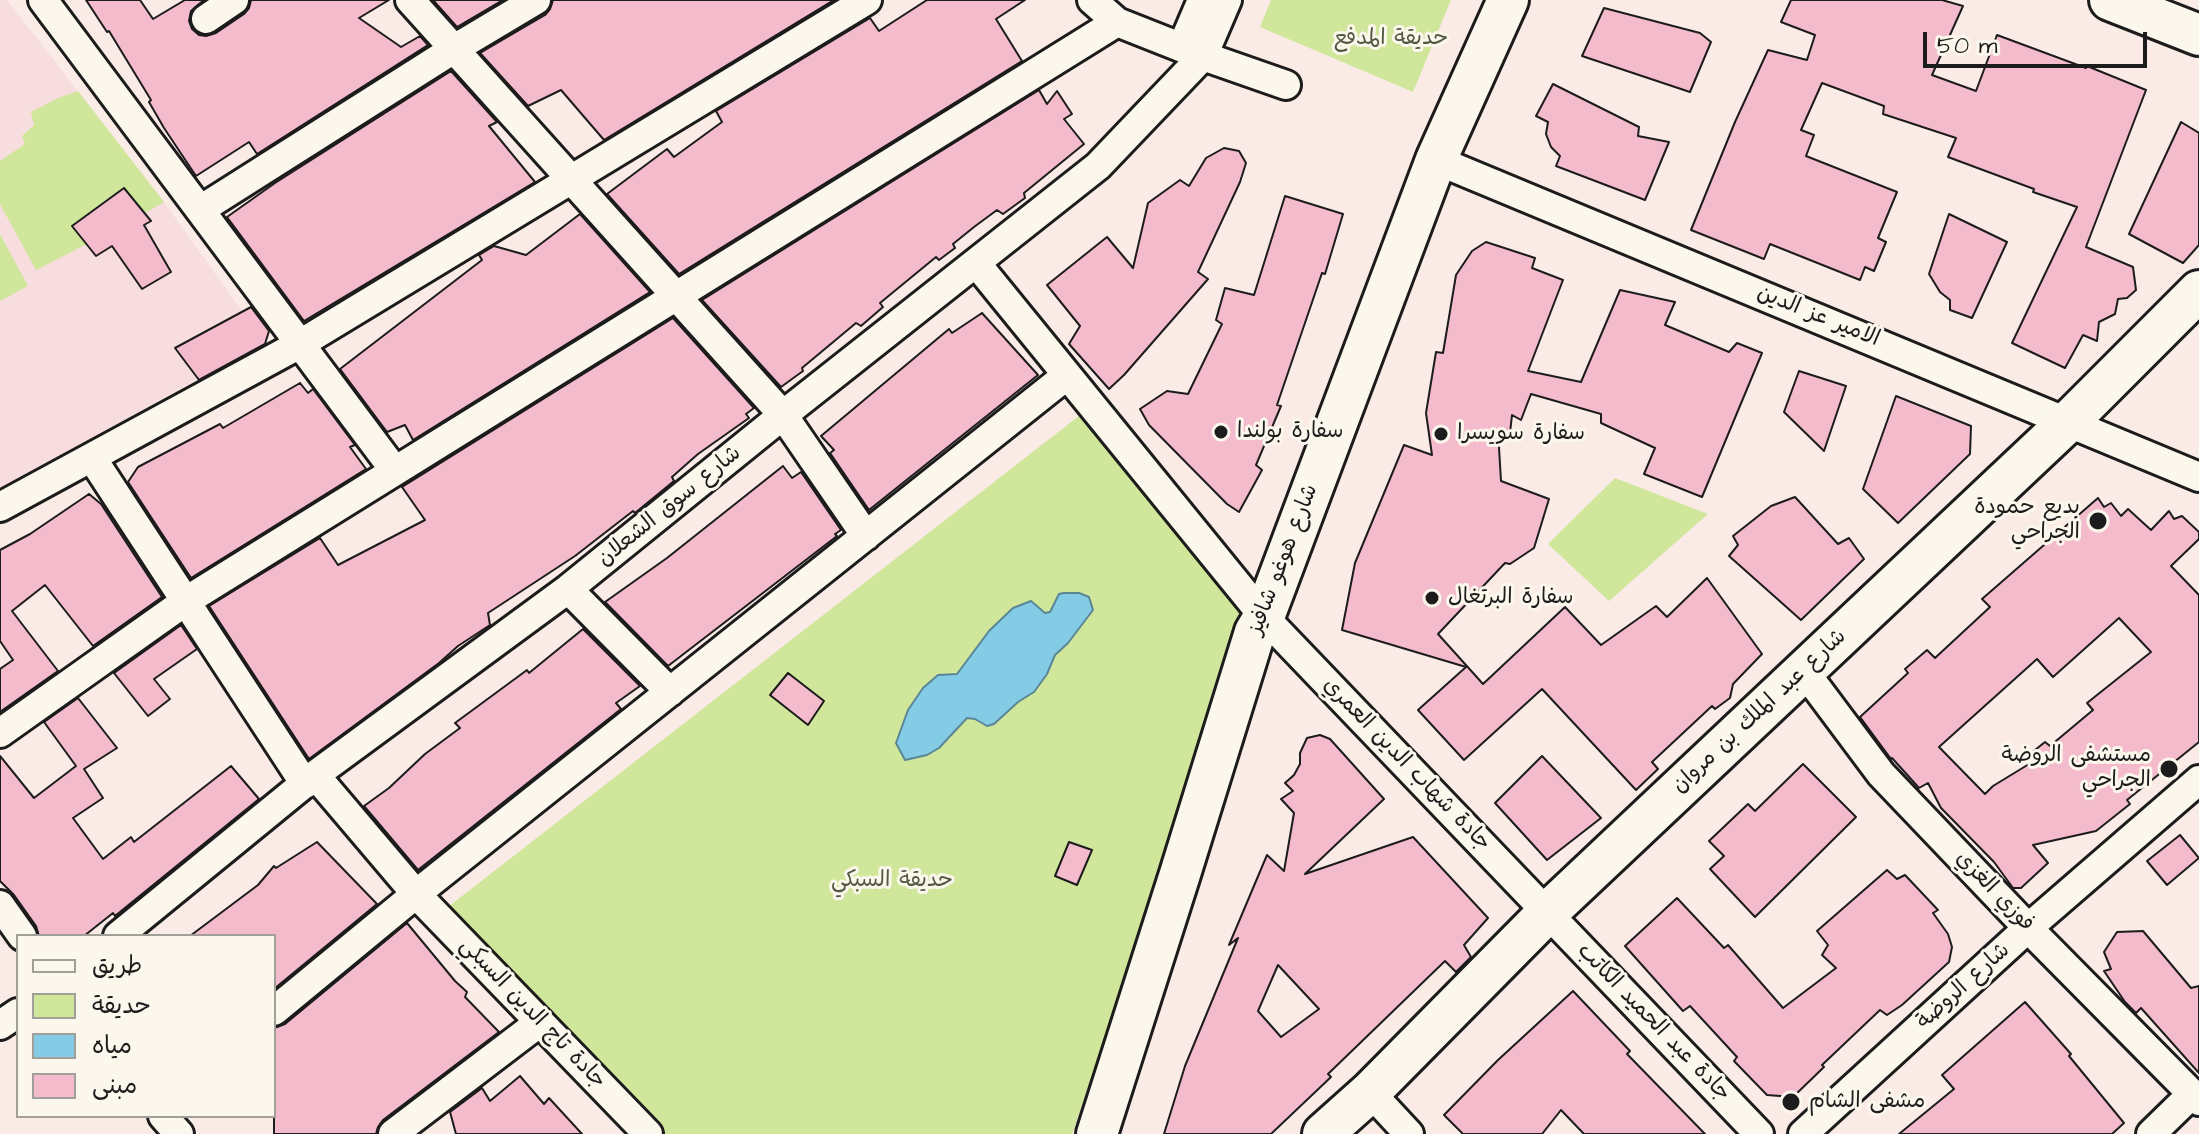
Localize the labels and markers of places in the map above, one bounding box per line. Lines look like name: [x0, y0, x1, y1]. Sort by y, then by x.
place label: سفارة بولندا: [1237, 419, 1343, 445]
place label: سفارة سويسرا: [1457, 421, 1585, 447]
marker: سفارة بولندا: [1212, 423, 1230, 441]
marker: سفارة سويسرا: [1432, 425, 1450, 443]
place label: بديع حمودة الجراحي: [1974, 495, 2080, 546]
marker: بديع حمودة الجراحي: [2087, 510, 2109, 532]
place label: سفارة البرتغال: [1448, 585, 1573, 611]
marker: سفارة البرتغال: [1423, 589, 1441, 607]
place label: مستشفى الروضة الجراحي: [2002, 743, 2151, 794]
marker: مستشفى الروضة الجراحي: [2158, 758, 2180, 780]
place label: مشفى الشام: [1809, 1089, 1925, 1115]
marker: مشفى الشام: [1780, 1091, 1802, 1113]

